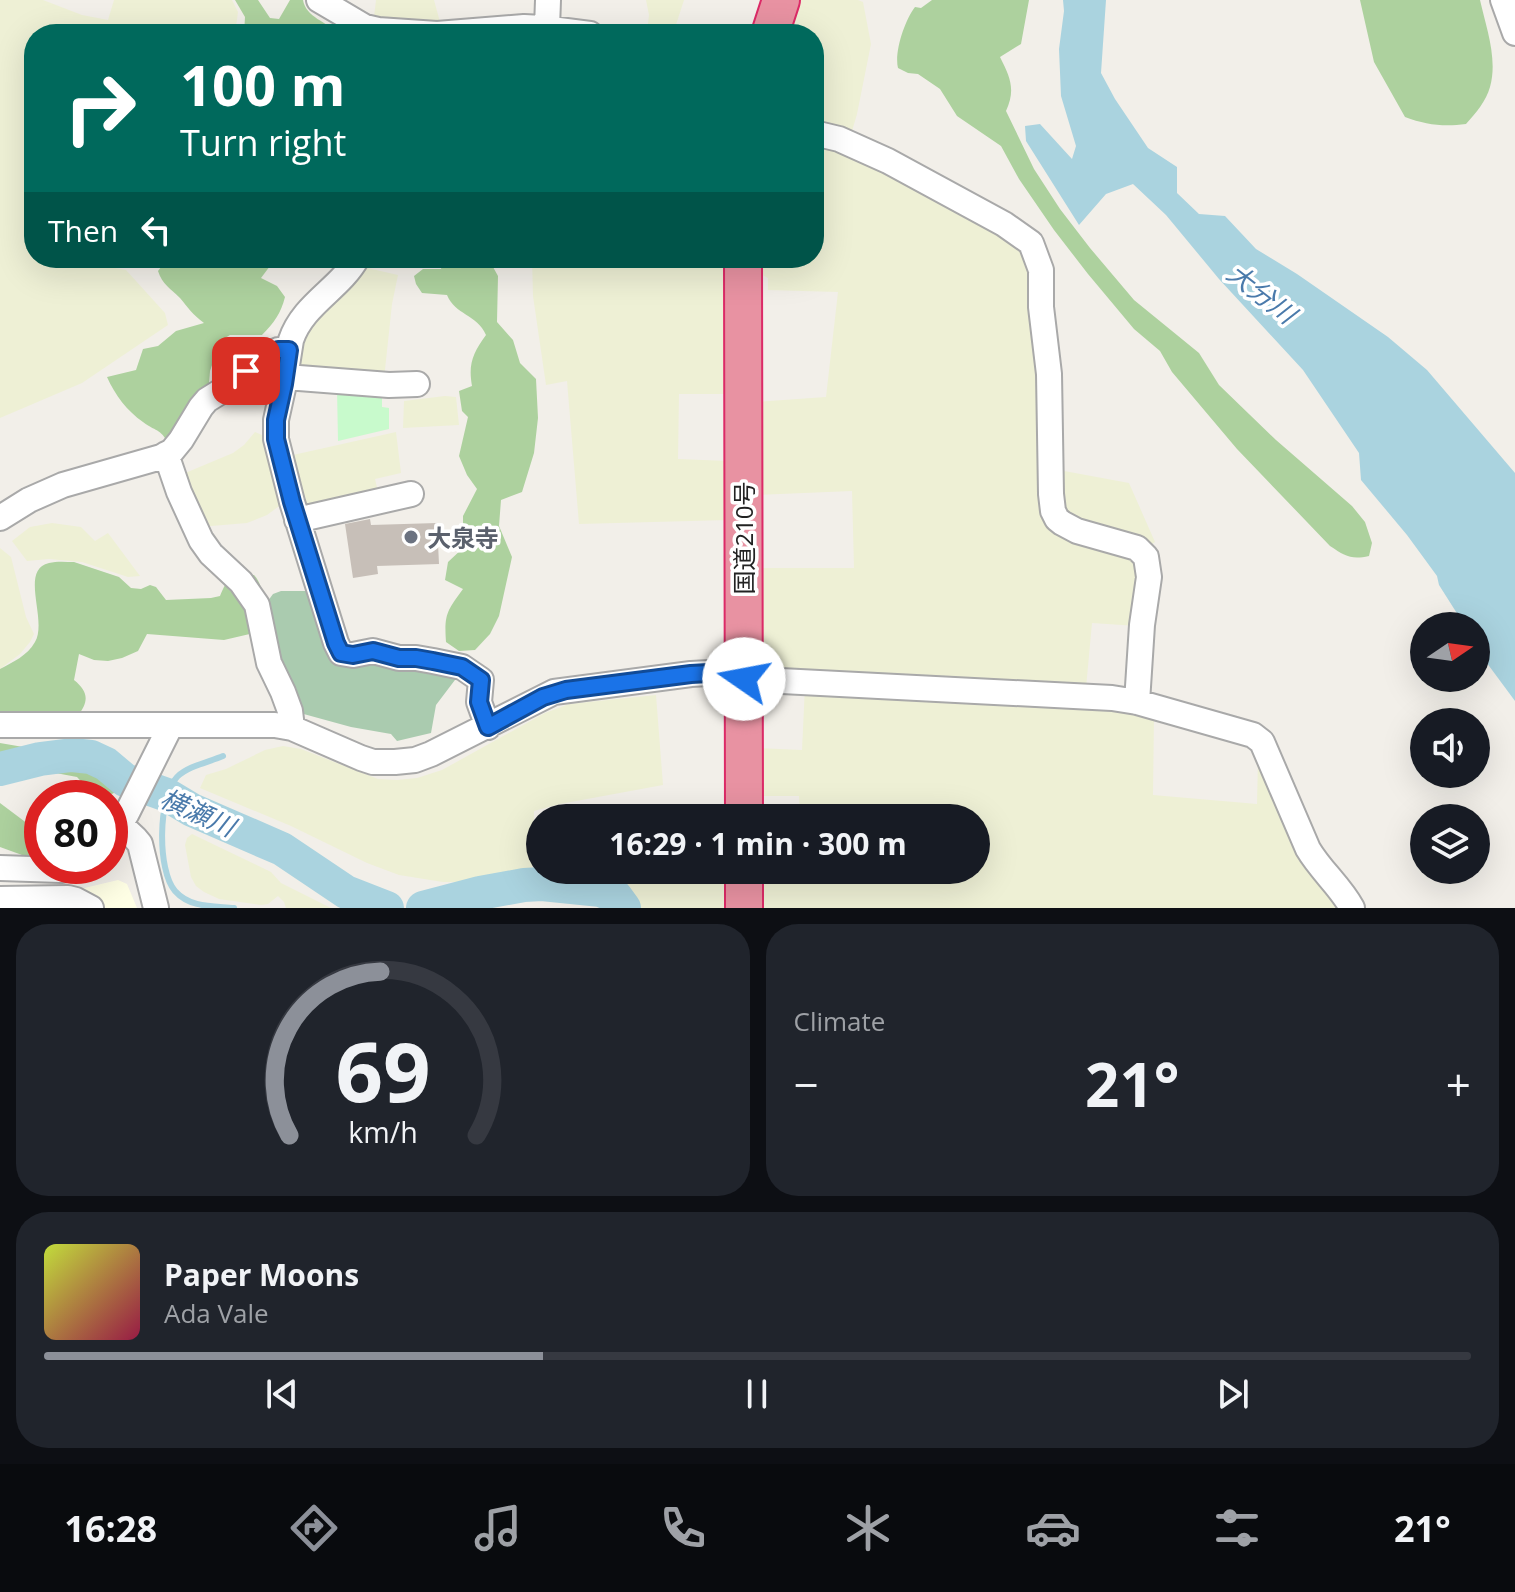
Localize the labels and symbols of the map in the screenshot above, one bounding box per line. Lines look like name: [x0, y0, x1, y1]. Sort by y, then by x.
water label: 大分川: [1220, 255, 1306, 333]
pin: [212, 337, 280, 405]
street label: 国道210号: [727, 481, 760, 595]
place label: 大泉寺: [427, 521, 499, 554]
marker: 大泉寺: [402, 528, 420, 546]
north arrow: [1410, 612, 1490, 692]
position arrow: [702, 637, 786, 721]
speed limit sign: 80: [24, 780, 128, 884]
water label: 横瀬川: [155, 780, 244, 846]

